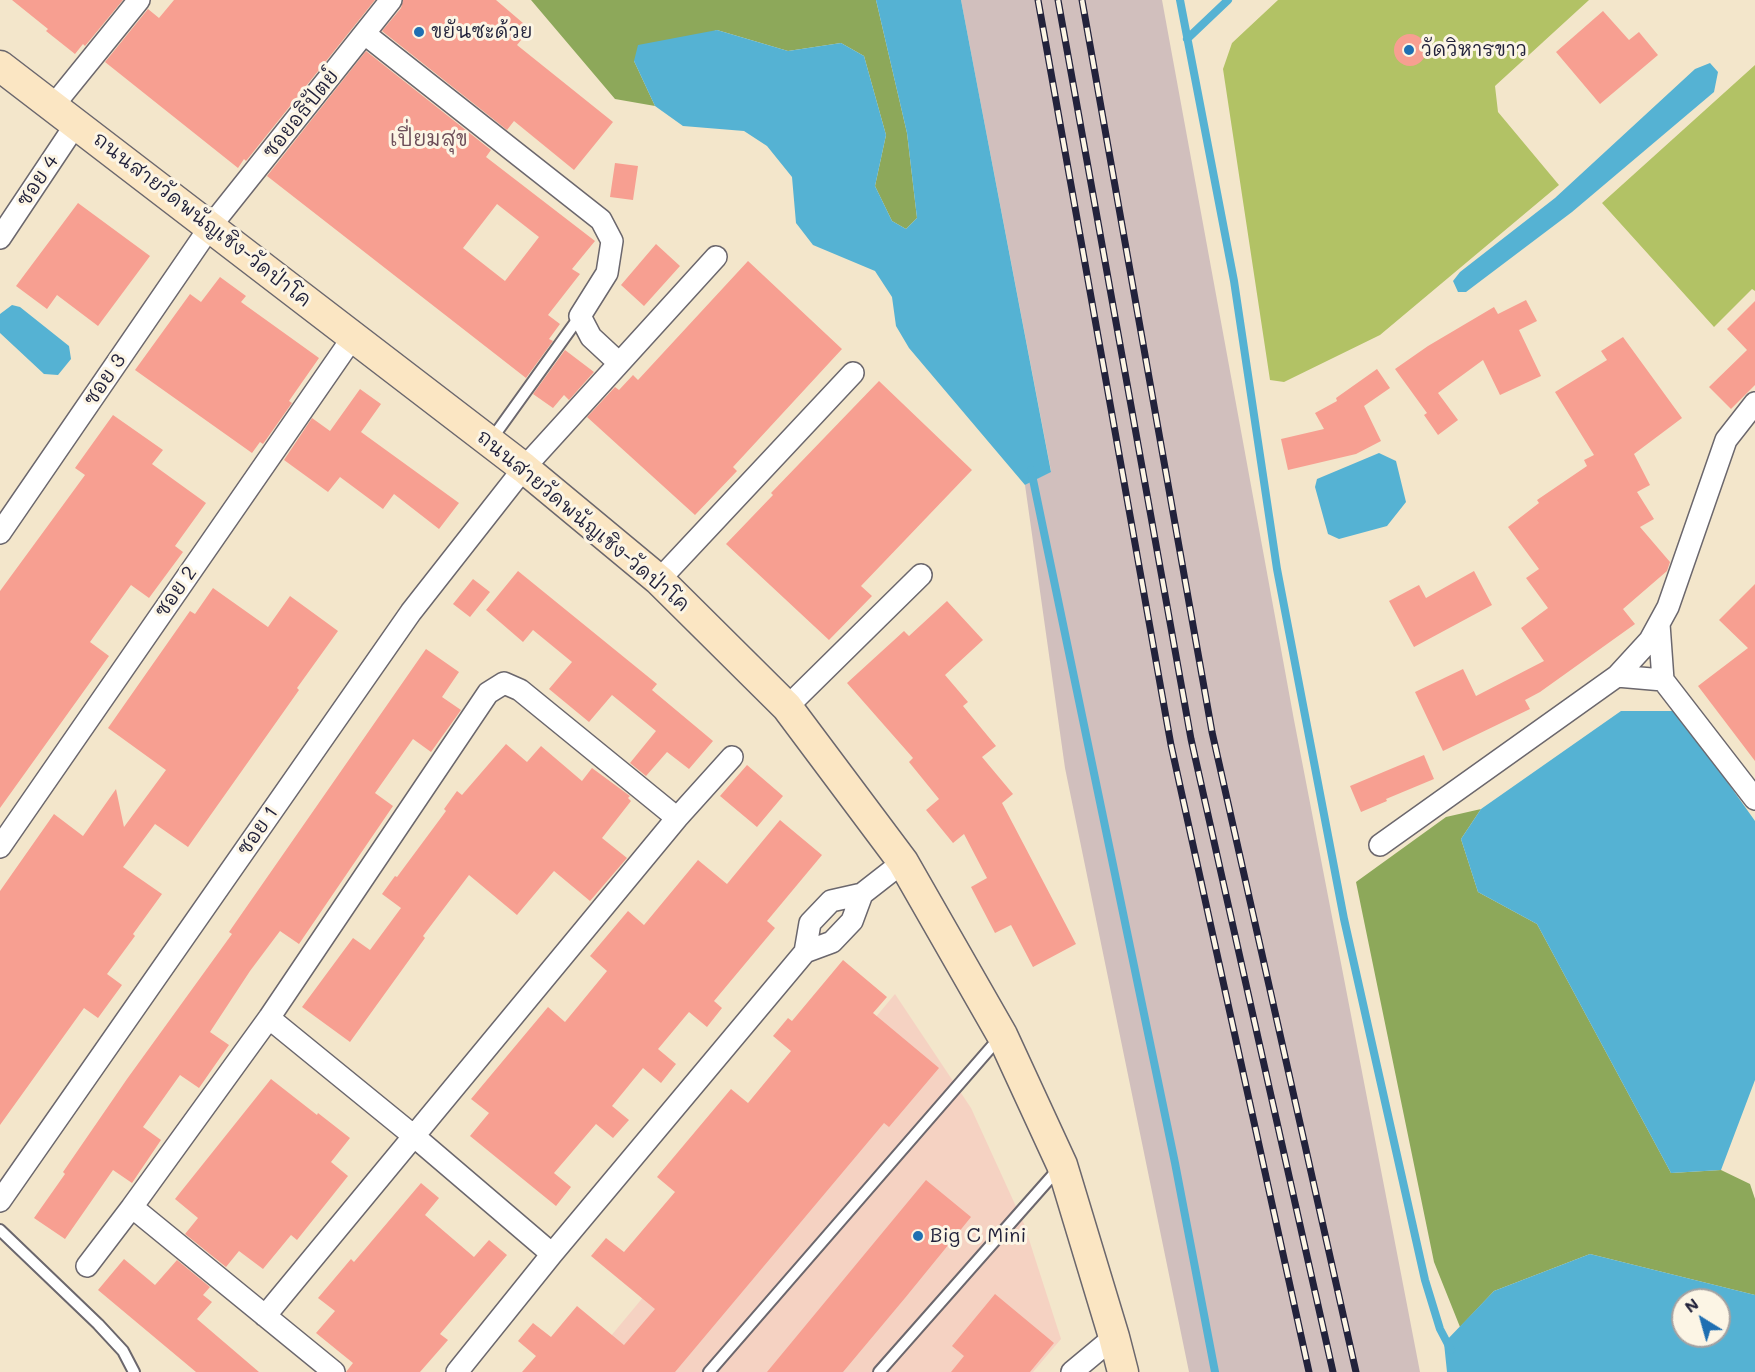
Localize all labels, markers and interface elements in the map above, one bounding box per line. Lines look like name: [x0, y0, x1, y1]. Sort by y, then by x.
place label: ขยันซะด้วย: [431, 20, 533, 44]
marker: ขยันซะด้วย: [412, 25, 426, 39]
place label: วัดวิหารขาว: [1421, 38, 1527, 62]
marker: วัดวิหารขาว: [1402, 43, 1416, 57]
street label: ซอยอธิปัตย์: [258, 65, 344, 163]
street label: ถนนสายวัดพนัญเชิง-วัดป่าโค: [88, 127, 316, 313]
district label: เปี่ยมสุข: [390, 127, 468, 153]
street label: ซอย 4: [12, 150, 64, 212]
street label: ซอย 3: [79, 349, 131, 411]
street label: ถนนสายวัดพนัญเชิง-วัดป่าโค: [472, 425, 694, 617]
street label: ซอย 2: [150, 562, 202, 622]
street label: ซอย 1: [232, 802, 284, 860]
place label: Big C Mini: [930, 1224, 1026, 1248]
marker: Big C Mini: [911, 1229, 925, 1243]
north arrow: [1671, 1288, 1731, 1348]
text: N: [1680, 1293, 1702, 1317]

